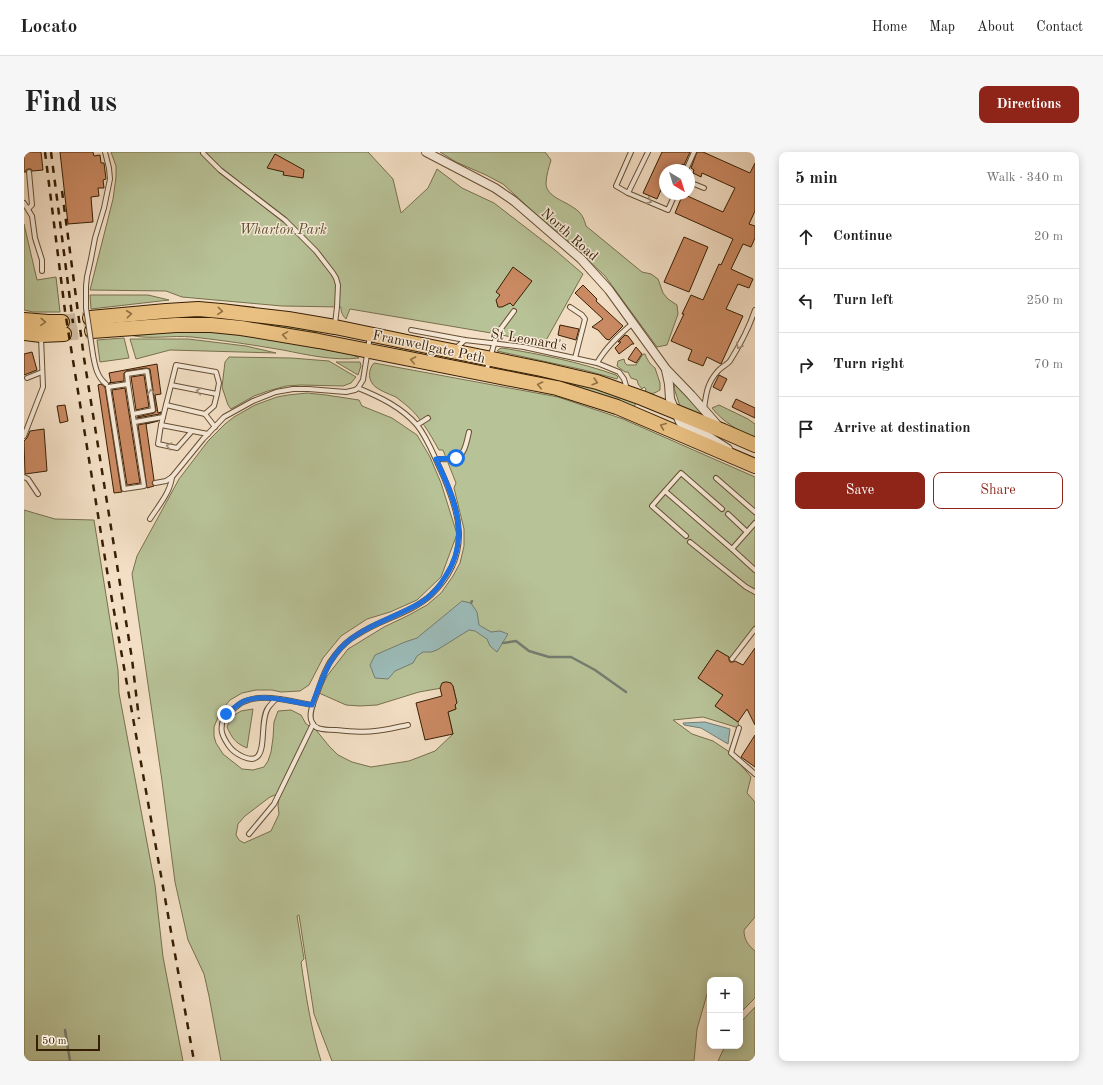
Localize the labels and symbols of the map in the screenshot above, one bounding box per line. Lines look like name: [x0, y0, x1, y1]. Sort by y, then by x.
north arrow: [659, 164, 695, 200]
one-way arrow: [645, 197, 652, 205]
street label: North Road: [538, 206, 600, 264]
park label: Wharton Park: [239, 223, 327, 237]
one-way arrow: [217, 306, 223, 315]
one-way arrow: [126, 310, 132, 319]
one-way arrow: [40, 317, 46, 326]
street label: St Leonard's: [490, 326, 568, 354]
street label: Framwellgate Peth: [371, 328, 487, 366]
one-way arrow: [282, 331, 288, 340]
one-way arrow: [736, 342, 743, 349]
one-way arrow: [410, 356, 416, 365]
one-way arrow: [591, 377, 598, 386]
one-way arrow: [537, 381, 544, 389]
one-way arrow: [196, 387, 203, 395]
one-way arrow: [147, 389, 155, 395]
one-way arrow: [660, 423, 667, 431]
one-way arrow: [166, 443, 172, 451]
route start: [447, 449, 465, 467]
route end: [217, 705, 235, 723]
scale bar: [36, 1033, 100, 1052]

